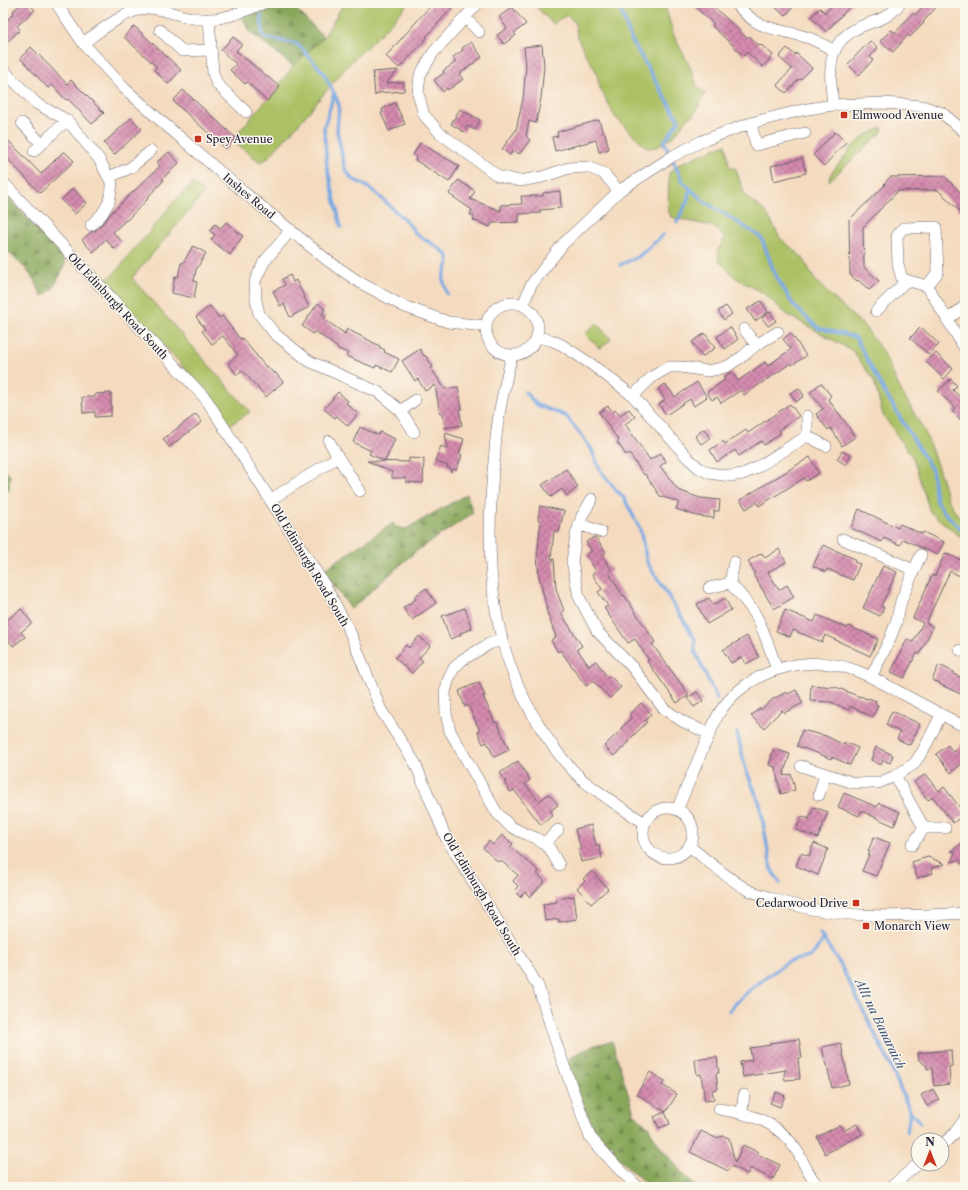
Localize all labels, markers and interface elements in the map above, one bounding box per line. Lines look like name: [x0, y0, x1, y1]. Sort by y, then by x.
place label: Elmwood Avenue: [852, 108, 943, 122]
marker: Elmwood Avenue: [839, 110, 849, 120]
place label: Spey Avenue: [206, 132, 273, 146]
marker: Spey Avenue: [193, 134, 203, 144]
street label: Inshes Road: [220, 170, 278, 222]
street label: Old Edinburgh Road South: [65, 250, 171, 362]
street label: Old Edinburgh Road South: [268, 501, 352, 629]
street label: Old Edinburgh Road South: [440, 830, 524, 958]
place label: Cedarwood Drive: [756, 896, 848, 910]
marker: Cedarwood Drive: [851, 898, 861, 908]
place label: Monarch View: [874, 919, 951, 933]
marker: Monarch View: [861, 921, 871, 931]
water label: Allt na Banaraich: [851, 974, 909, 1072]
north arrow: [910, 1132, 950, 1172]
text: N: [925, 1135, 935, 1149]

